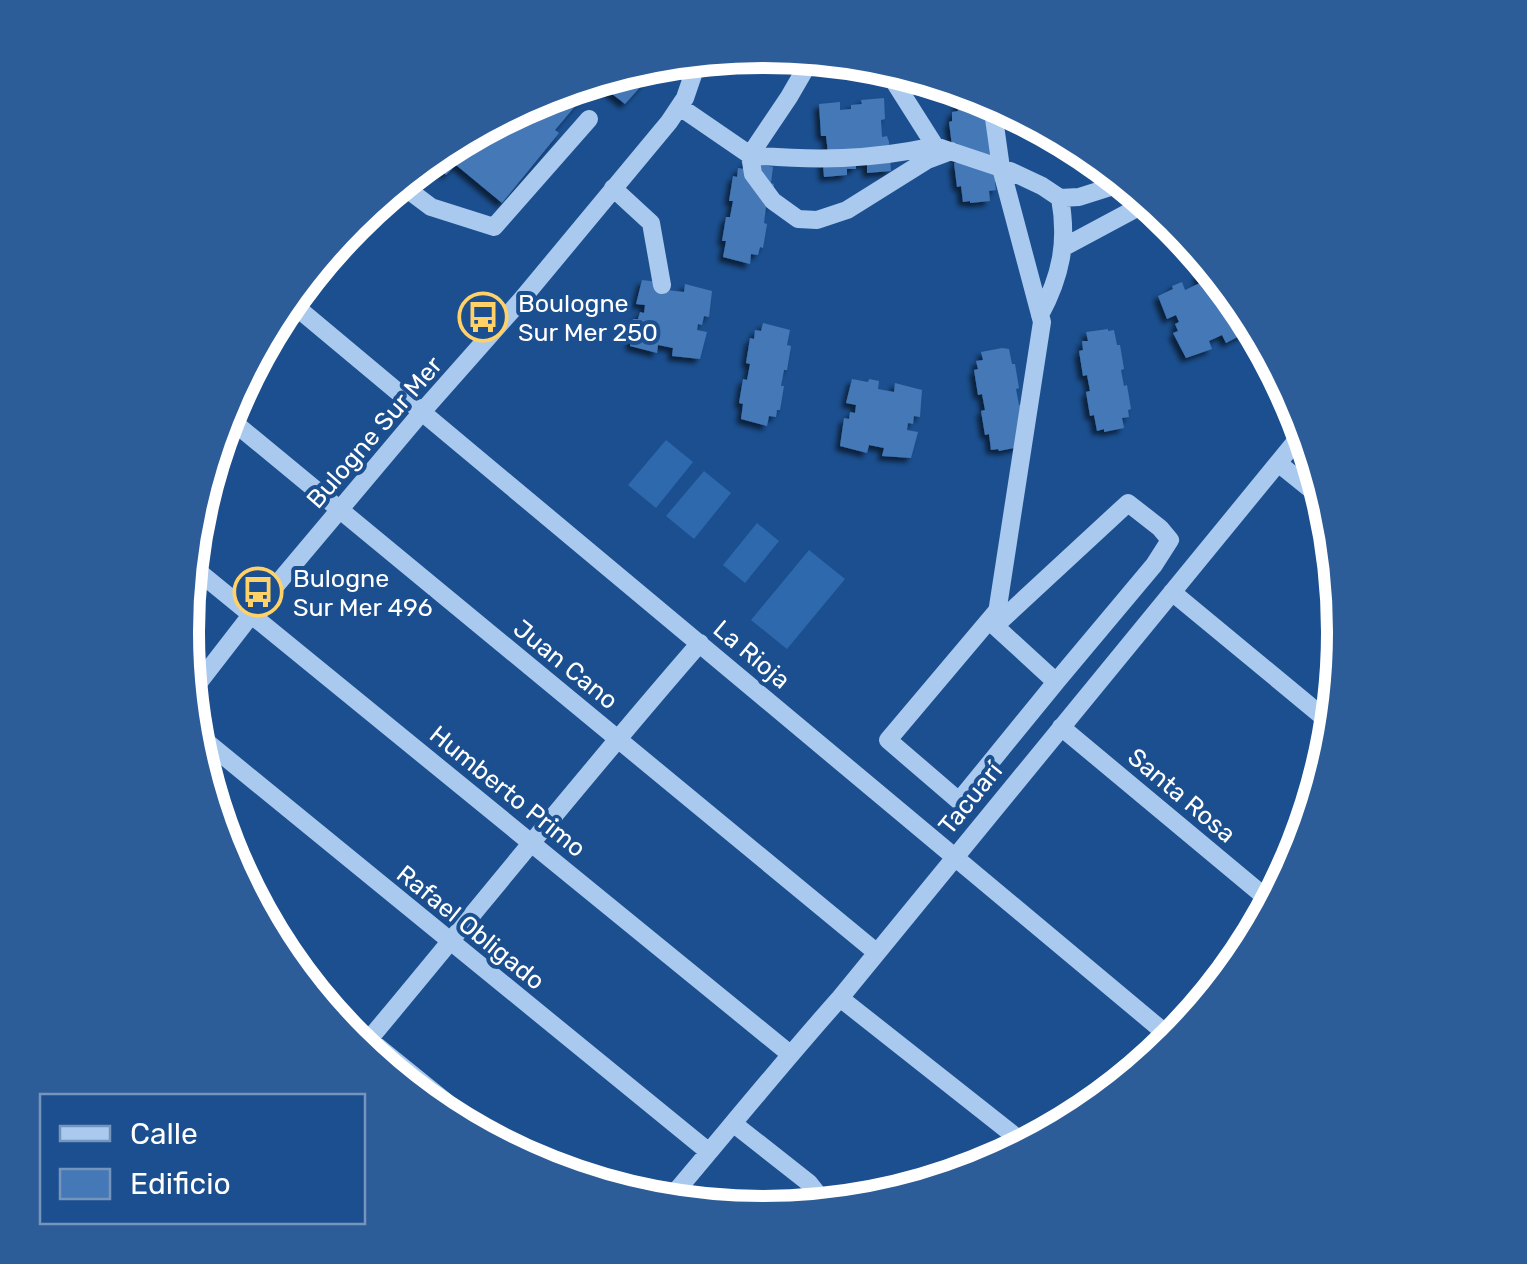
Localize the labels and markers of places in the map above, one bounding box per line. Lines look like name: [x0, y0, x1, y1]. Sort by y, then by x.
place label: Boulogne Sur Mer 250: [518, 289, 658, 347]
bus stop icon: Boulogne Sur Mer 250: [457, 291, 509, 343]
place label: Bulogne Sur Mer 496: [293, 564, 433, 622]
bus stop icon: Bulogne Sur Mer 496: [232, 566, 284, 618]

